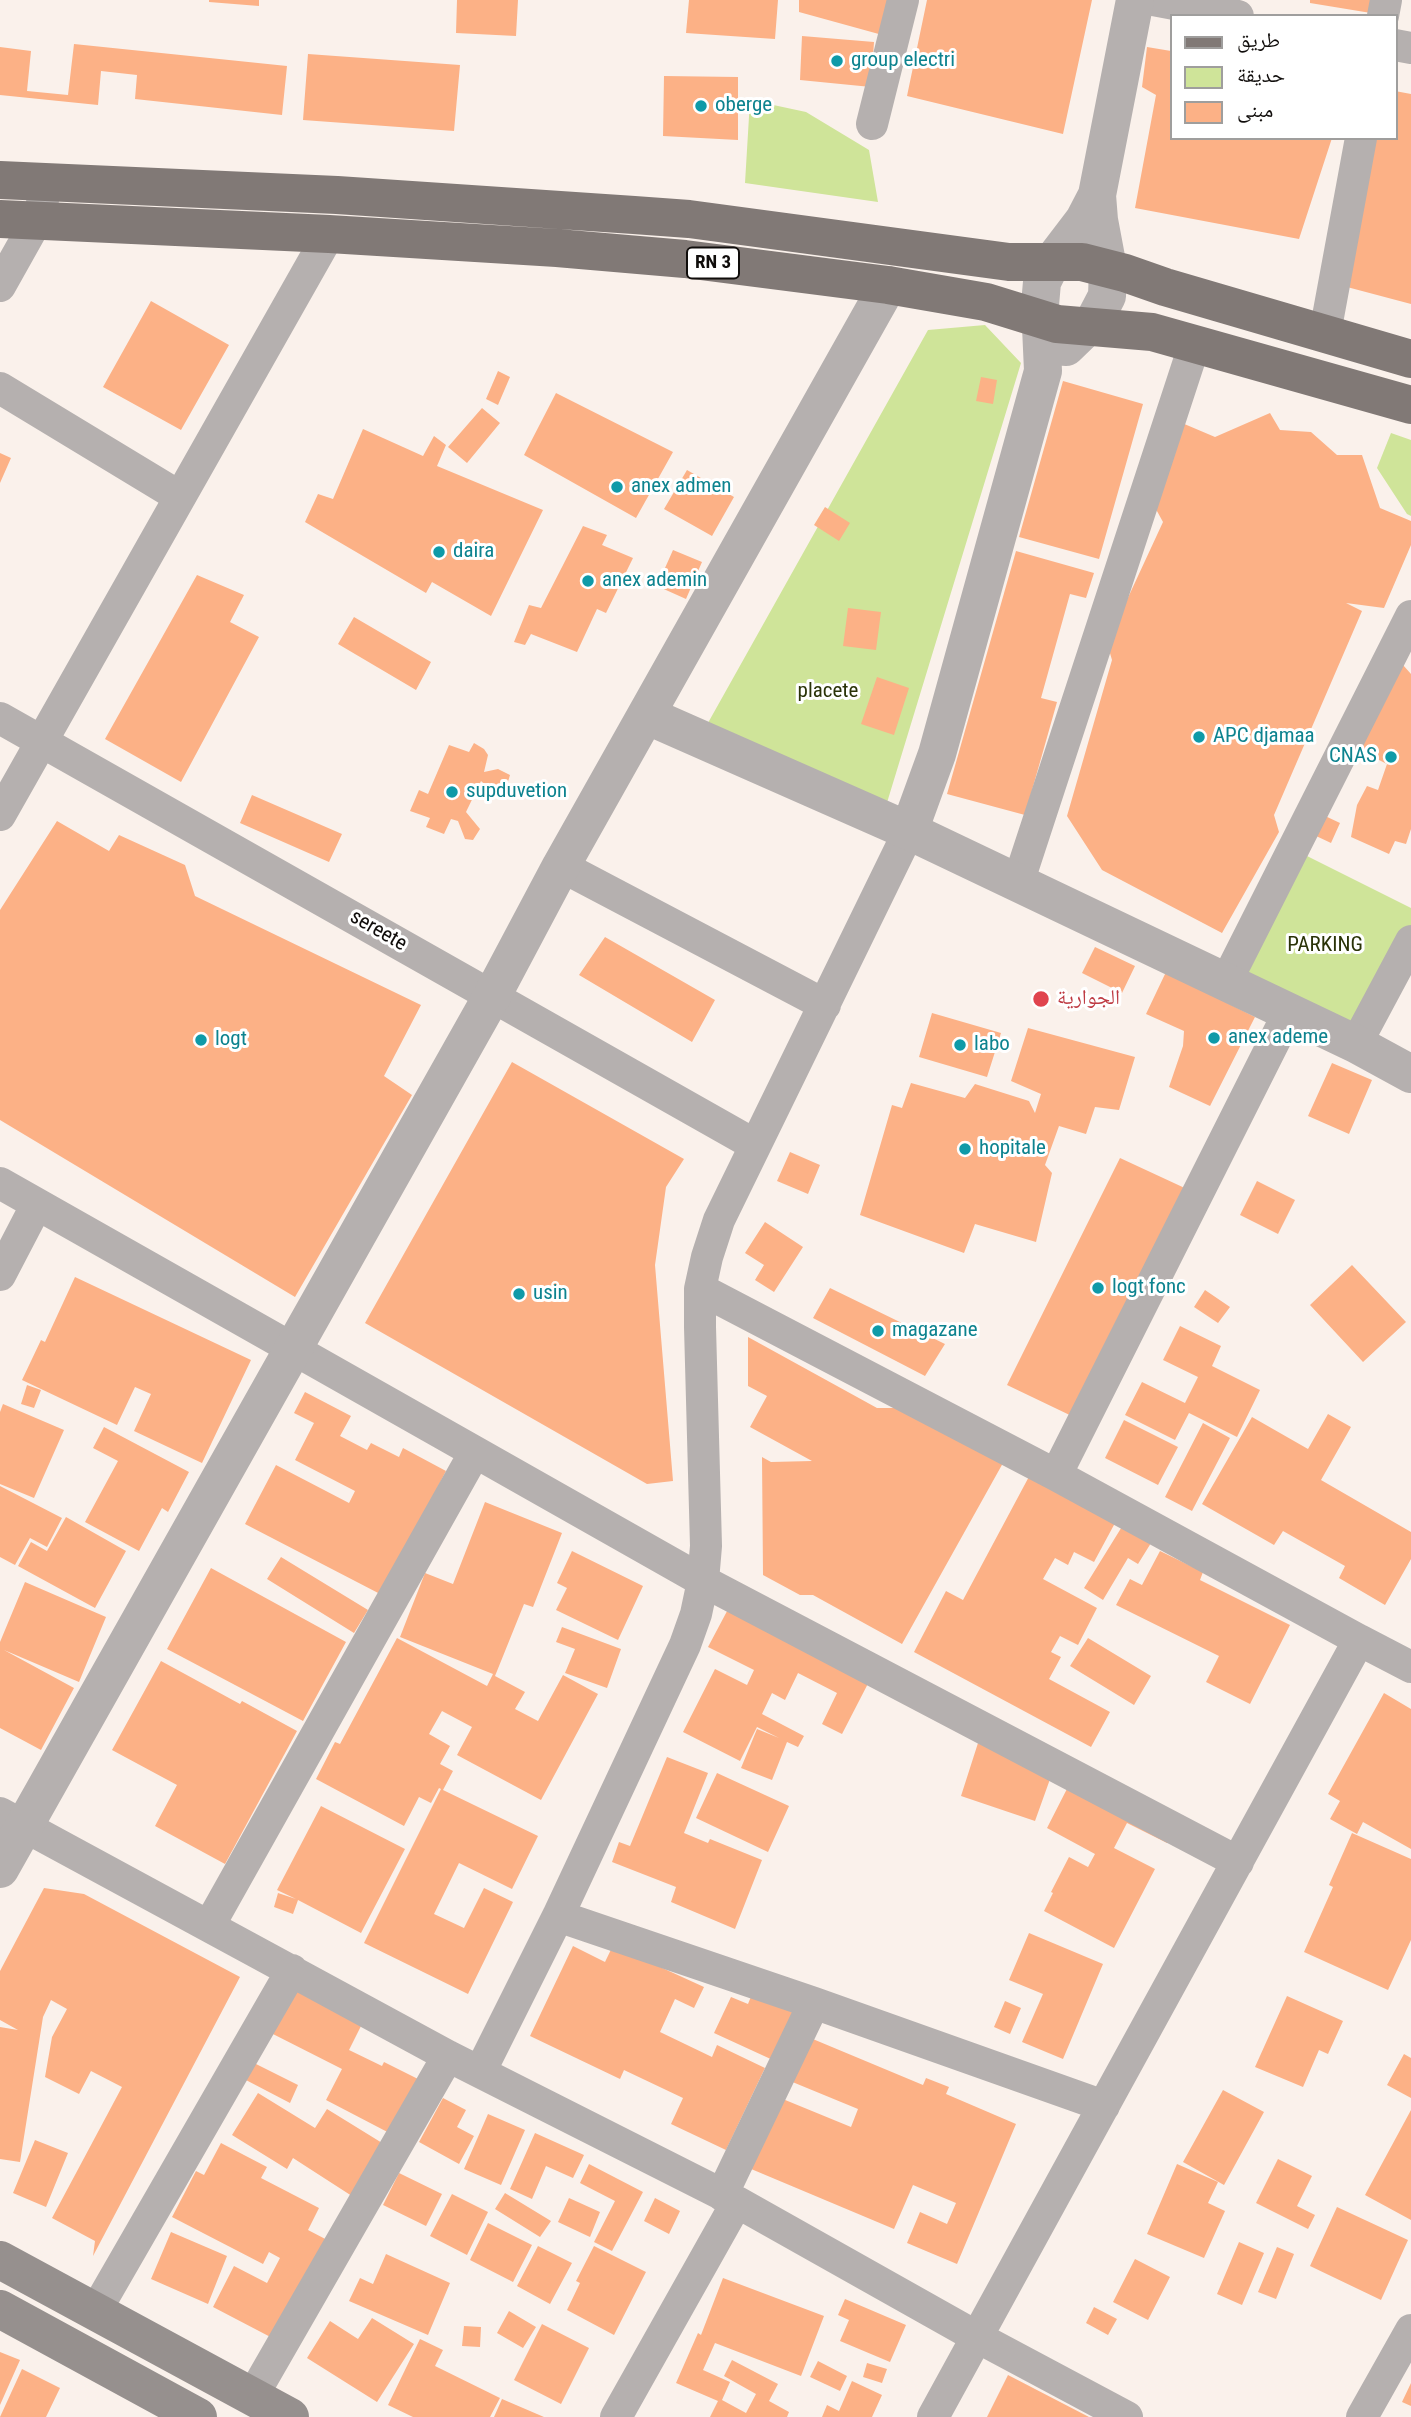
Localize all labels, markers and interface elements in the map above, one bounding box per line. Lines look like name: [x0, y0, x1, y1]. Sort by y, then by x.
legend: [1170, 14, 1397, 140]
text: طريق: [1237, 28, 1280, 52]
place label: group electri: [851, 48, 955, 74]
marker: group electri: [829, 53, 845, 69]
text: حديقة: [1237, 63, 1285, 87]
place label: oberge: [715, 93, 772, 119]
marker: oberge: [693, 98, 709, 114]
text: مبنى: [1237, 98, 1273, 122]
road number: RN 3: [687, 247, 739, 278]
place label: anex admen: [631, 474, 731, 500]
marker: anex admen: [609, 479, 625, 495]
place label: daira: [453, 539, 494, 565]
marker: daira: [431, 544, 447, 560]
place label: anex ademin: [602, 568, 707, 594]
marker: anex ademin: [580, 573, 596, 589]
park label: placete: [798, 679, 858, 705]
place label: APC djamaa: [1213, 724, 1315, 750]
marker: APC djamaa: [1191, 729, 1207, 745]
place label: CNAS: [1329, 744, 1377, 770]
marker: CNAS: [1383, 749, 1399, 765]
place label: supduvetion: [466, 779, 567, 805]
marker: supduvetion: [444, 784, 460, 800]
street label: sereete: [345, 905, 411, 957]
park label: PARKING: [1287, 933, 1363, 959]
place label: الجوارية: [1057, 986, 1120, 1012]
marker: الجوارية: [1031, 989, 1051, 1009]
place label: anex ademe: [1228, 1025, 1328, 1051]
place label: logt: [215, 1027, 247, 1053]
marker: anex ademe: [1206, 1030, 1222, 1046]
marker: logt: [193, 1032, 209, 1048]
place label: labo: [974, 1032, 1010, 1058]
marker: labo: [952, 1037, 968, 1053]
place label: hopitale: [979, 1136, 1046, 1162]
marker: hopitale: [957, 1141, 973, 1157]
place label: logt fonc: [1112, 1275, 1186, 1301]
marker: logt fonc: [1090, 1280, 1106, 1296]
place label: usin: [533, 1281, 568, 1307]
marker: usin: [511, 1286, 527, 1302]
place label: magazane: [892, 1318, 978, 1344]
marker: magazane: [870, 1323, 886, 1339]

